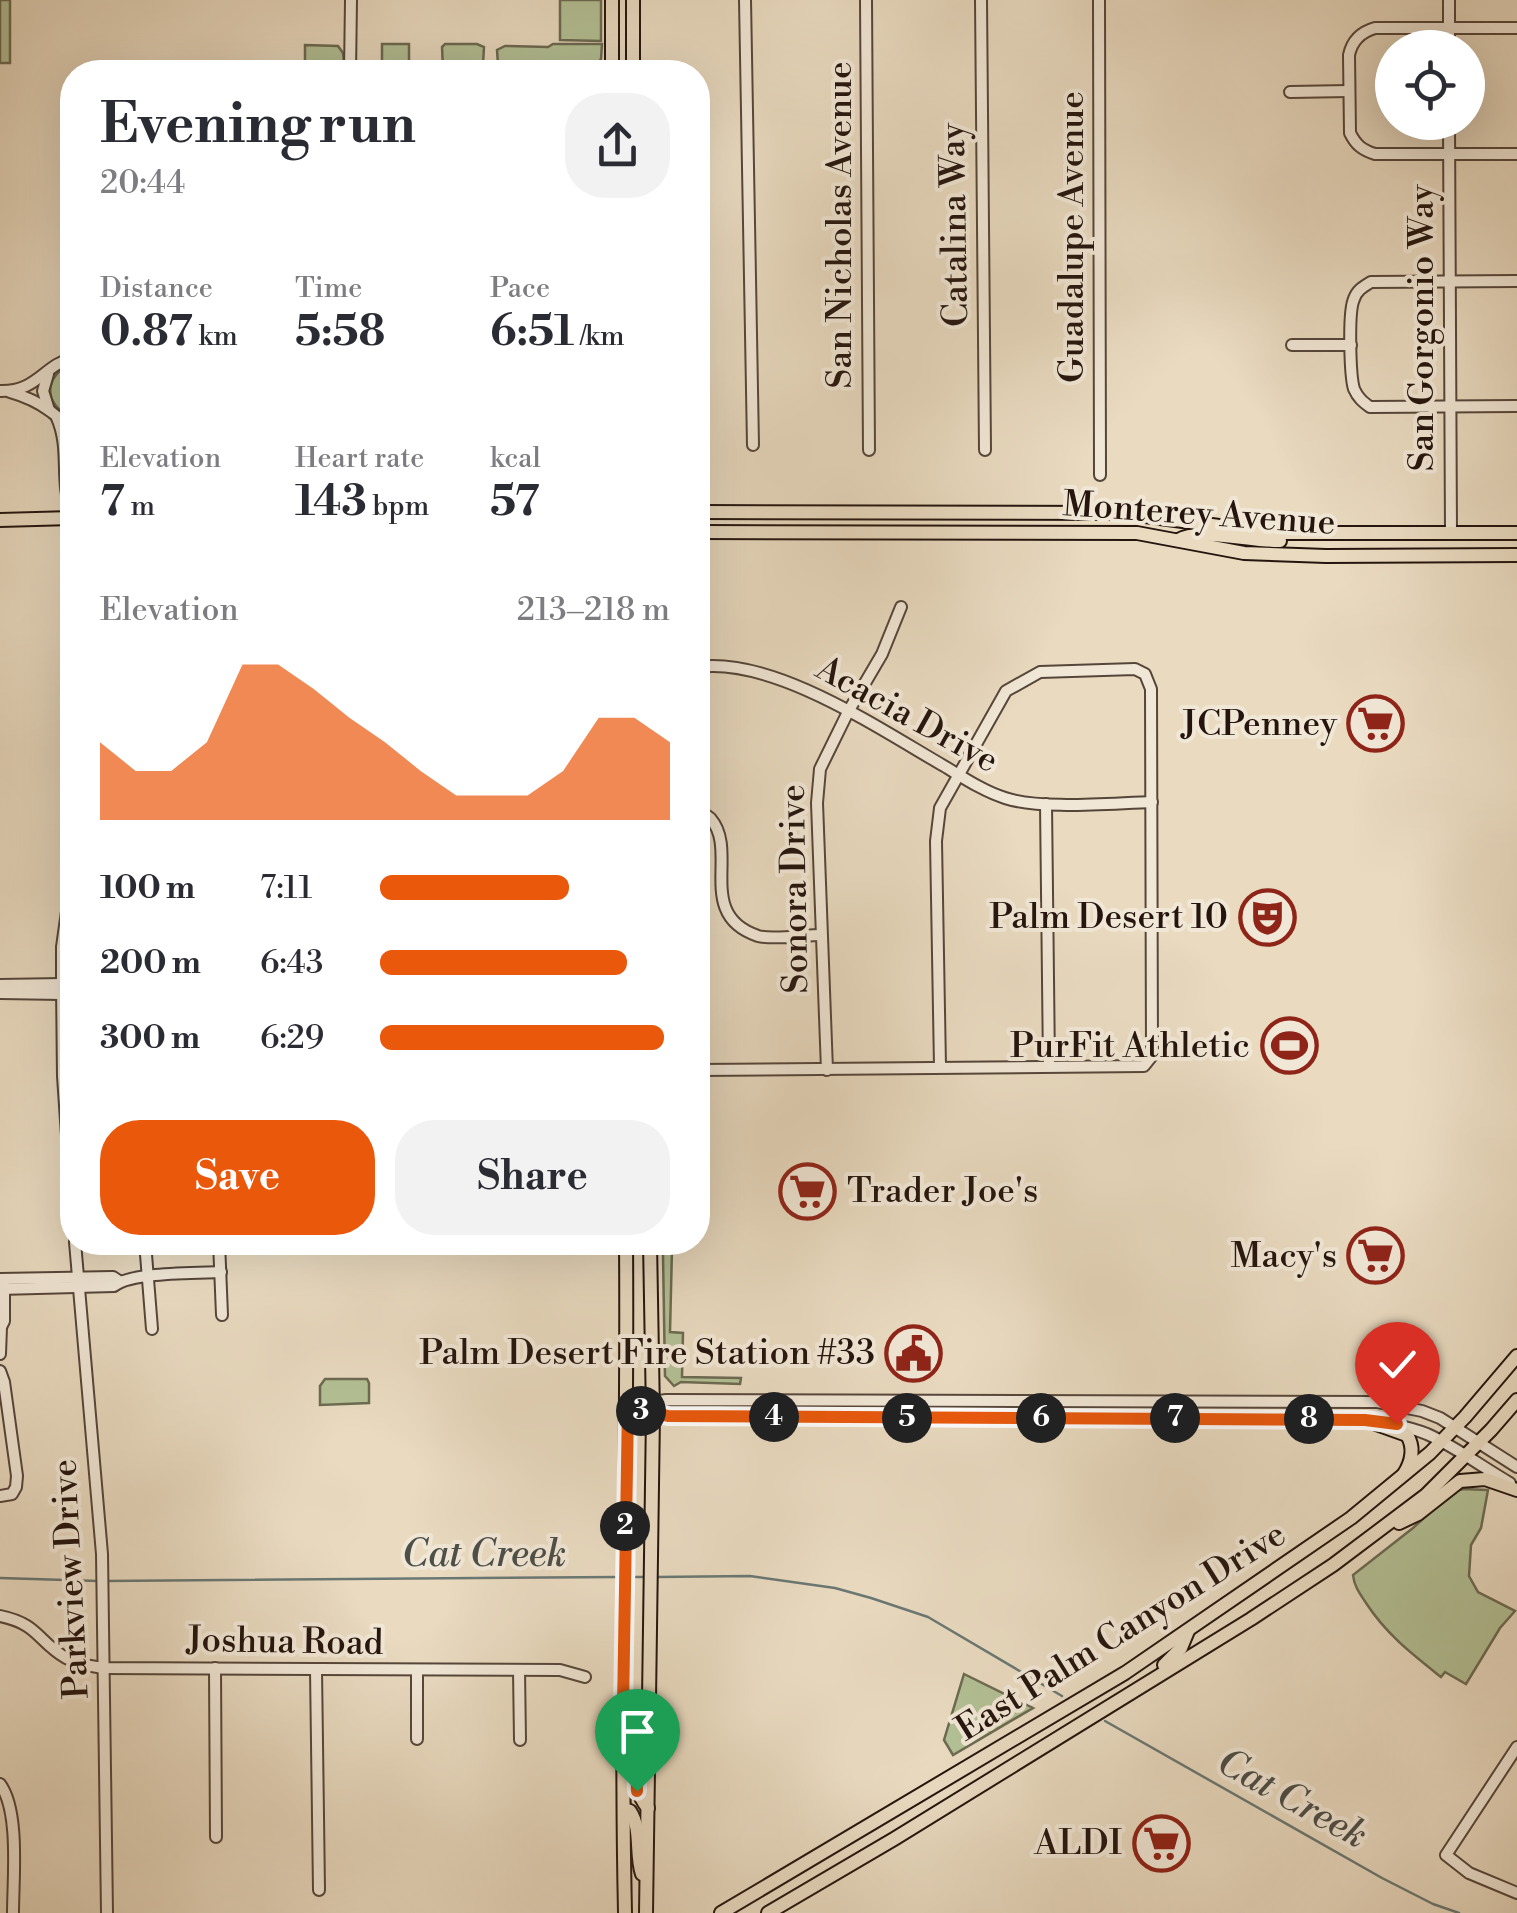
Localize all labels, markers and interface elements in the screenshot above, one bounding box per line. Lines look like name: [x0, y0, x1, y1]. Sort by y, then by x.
map controls: [1375, 30, 1485, 140]
button: locate: [1375, 30, 1485, 140]
street label: San Nicholas Avenue: [819, 61, 862, 389]
text: Evening run: [100, 91, 416, 160]
street label: Guadalupe Avenue: [1051, 91, 1094, 383]
button: share: [565, 93, 670, 198]
street label: Catalina Way: [932, 122, 978, 327]
text: 20:44: [100, 163, 185, 203]
street label: San Gorgonio Way: [1401, 183, 1444, 472]
text: Distance: [100, 271, 213, 306]
text: Time: [295, 271, 362, 306]
text: Pace: [490, 271, 550, 306]
text: 0.87: [100, 306, 193, 359]
text: 5:58: [295, 306, 385, 359]
text: 6:51: [490, 306, 574, 359]
text: km: [193, 319, 238, 354]
text: /km: [574, 319, 624, 354]
text: Elevation: [100, 441, 221, 476]
text: Heart rate: [295, 441, 424, 476]
text: kcal: [490, 441, 541, 476]
text: 7: [100, 476, 125, 529]
text: 143: [295, 476, 367, 529]
text: 57: [490, 476, 539, 529]
street label: Monterey Avenue: [1061, 483, 1337, 545]
text: m: [125, 489, 155, 524]
text: bpm: [367, 489, 429, 524]
text: Elevation: [100, 590, 239, 630]
text: 213–218 m: [517, 590, 670, 630]
street label: Acacia Drive: [808, 647, 1006, 783]
supermarket icon: JCPenney: [1346, 694, 1406, 754]
place label: JCPenney: [1179, 703, 1338, 746]
street label: Sonora Drive: [772, 784, 818, 994]
text: 100 m: [100, 868, 195, 908]
text: 7:11: [260, 868, 312, 908]
theatre icon: Palm Desert 10: [1237, 887, 1297, 947]
place label: Palm Desert 10: [989, 896, 1228, 939]
text: 200 m: [100, 943, 201, 983]
text: 6:43: [260, 943, 323, 983]
sports icon: PurFit Athletic: [1259, 1016, 1319, 1076]
text: 300 m: [100, 1018, 200, 1058]
text: 6:29: [260, 1018, 324, 1058]
place label: PurFit Athletic: [1010, 1025, 1250, 1068]
button: Save: [100, 1120, 375, 1235]
button: Share: [395, 1120, 670, 1235]
supermarket icon: Trader Joe's: [778, 1161, 838, 1221]
place label: Trader Joe's: [847, 1170, 1038, 1213]
supermarket icon: Macy's: [1346, 1226, 1406, 1286]
place label: Macy's: [1230, 1235, 1337, 1278]
pin: [1355, 1322, 1440, 1425]
public building icon: Palm Desert Fire Station #33: [884, 1323, 944, 1383]
place label: Palm Desert Fire Station #33: [419, 1332, 875, 1375]
icon: check: [1370, 1337, 1425, 1392]
pin: 3: [616, 1386, 666, 1436]
pin: 4: [749, 1392, 799, 1442]
text: 3: [633, 1393, 649, 1428]
pin: 5: [882, 1393, 932, 1443]
pin: 6: [1016, 1393, 1066, 1443]
pin: 7: [1150, 1393, 1200, 1443]
pin: 8: [1284, 1394, 1334, 1444]
text: 4: [765, 1399, 783, 1434]
text: 5: [898, 1400, 916, 1435]
text: 6: [1032, 1400, 1050, 1435]
text: 7: [1167, 1400, 1183, 1435]
text: 8: [1300, 1401, 1318, 1436]
street label: Parkview Drive: [43, 1458, 99, 1700]
pin: 2: [600, 1501, 650, 1551]
text: 2: [616, 1508, 634, 1543]
street label: East Palm Canyon Drive: [948, 1513, 1294, 1751]
water label: Cat Creek: [402, 1531, 566, 1578]
street label: Joshua Road: [184, 1619, 384, 1665]
pin: [595, 1689, 680, 1792]
icon: arrive: [610, 1704, 665, 1759]
water label: Cat Creek: [1209, 1739, 1375, 1859]
supermarket icon: ALDI: [1131, 1813, 1191, 1873]
place label: ALDI: [1033, 1822, 1122, 1865]

